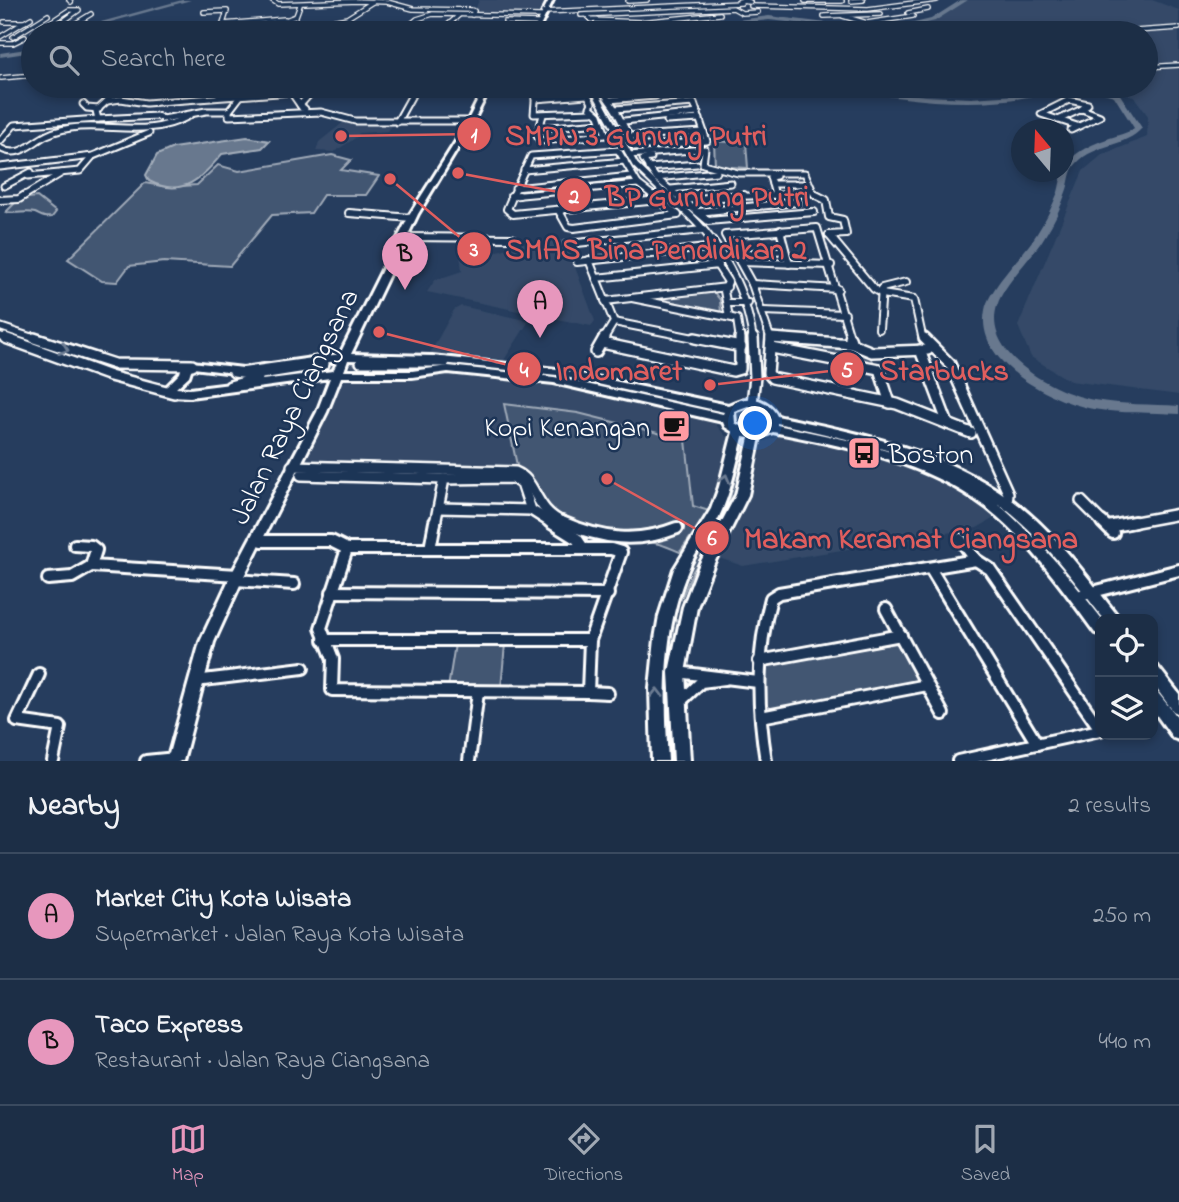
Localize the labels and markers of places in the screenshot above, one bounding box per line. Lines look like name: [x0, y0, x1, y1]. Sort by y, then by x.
callout: SMPN 3 Gunung Putri: [457, 109, 781, 160]
callout: BP Gunung Putri: [556, 170, 823, 221]
callout: SMAS Bina Pendidikan 2: [456, 223, 821, 274]
pin: B: [382, 232, 428, 290]
pin: A: [517, 280, 563, 338]
callout: Indomaret: [507, 344, 696, 395]
callout: Starbucks: [830, 344, 1022, 395]
cafe icon: Kopi Kenangan: [655, 407, 693, 445]
place label: Kopi Kenangan: [484, 409, 650, 450]
bus stop icon: Boston: [845, 434, 883, 472]
place label: Boston: [887, 436, 973, 477]
callout: Makam Keramat Ciangsana: [695, 512, 1092, 563]

